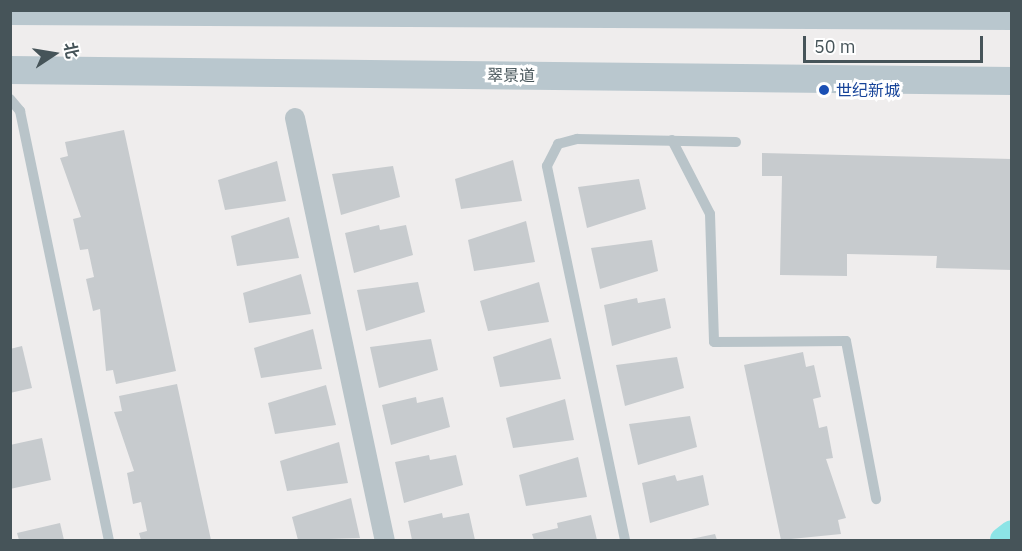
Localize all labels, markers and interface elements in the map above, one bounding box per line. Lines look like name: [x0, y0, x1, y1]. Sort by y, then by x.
north arrow: [24, 24, 84, 84]
scale bar: [806, 24, 986, 62]
text: 50 m: [814, 35, 856, 58]
text: 北: [60, 40, 83, 60]
street label: 翠景道: [487, 65, 535, 85]
place label: 世纪新城: [836, 80, 900, 100]
marker: 世纪新城: [817, 83, 831, 97]

